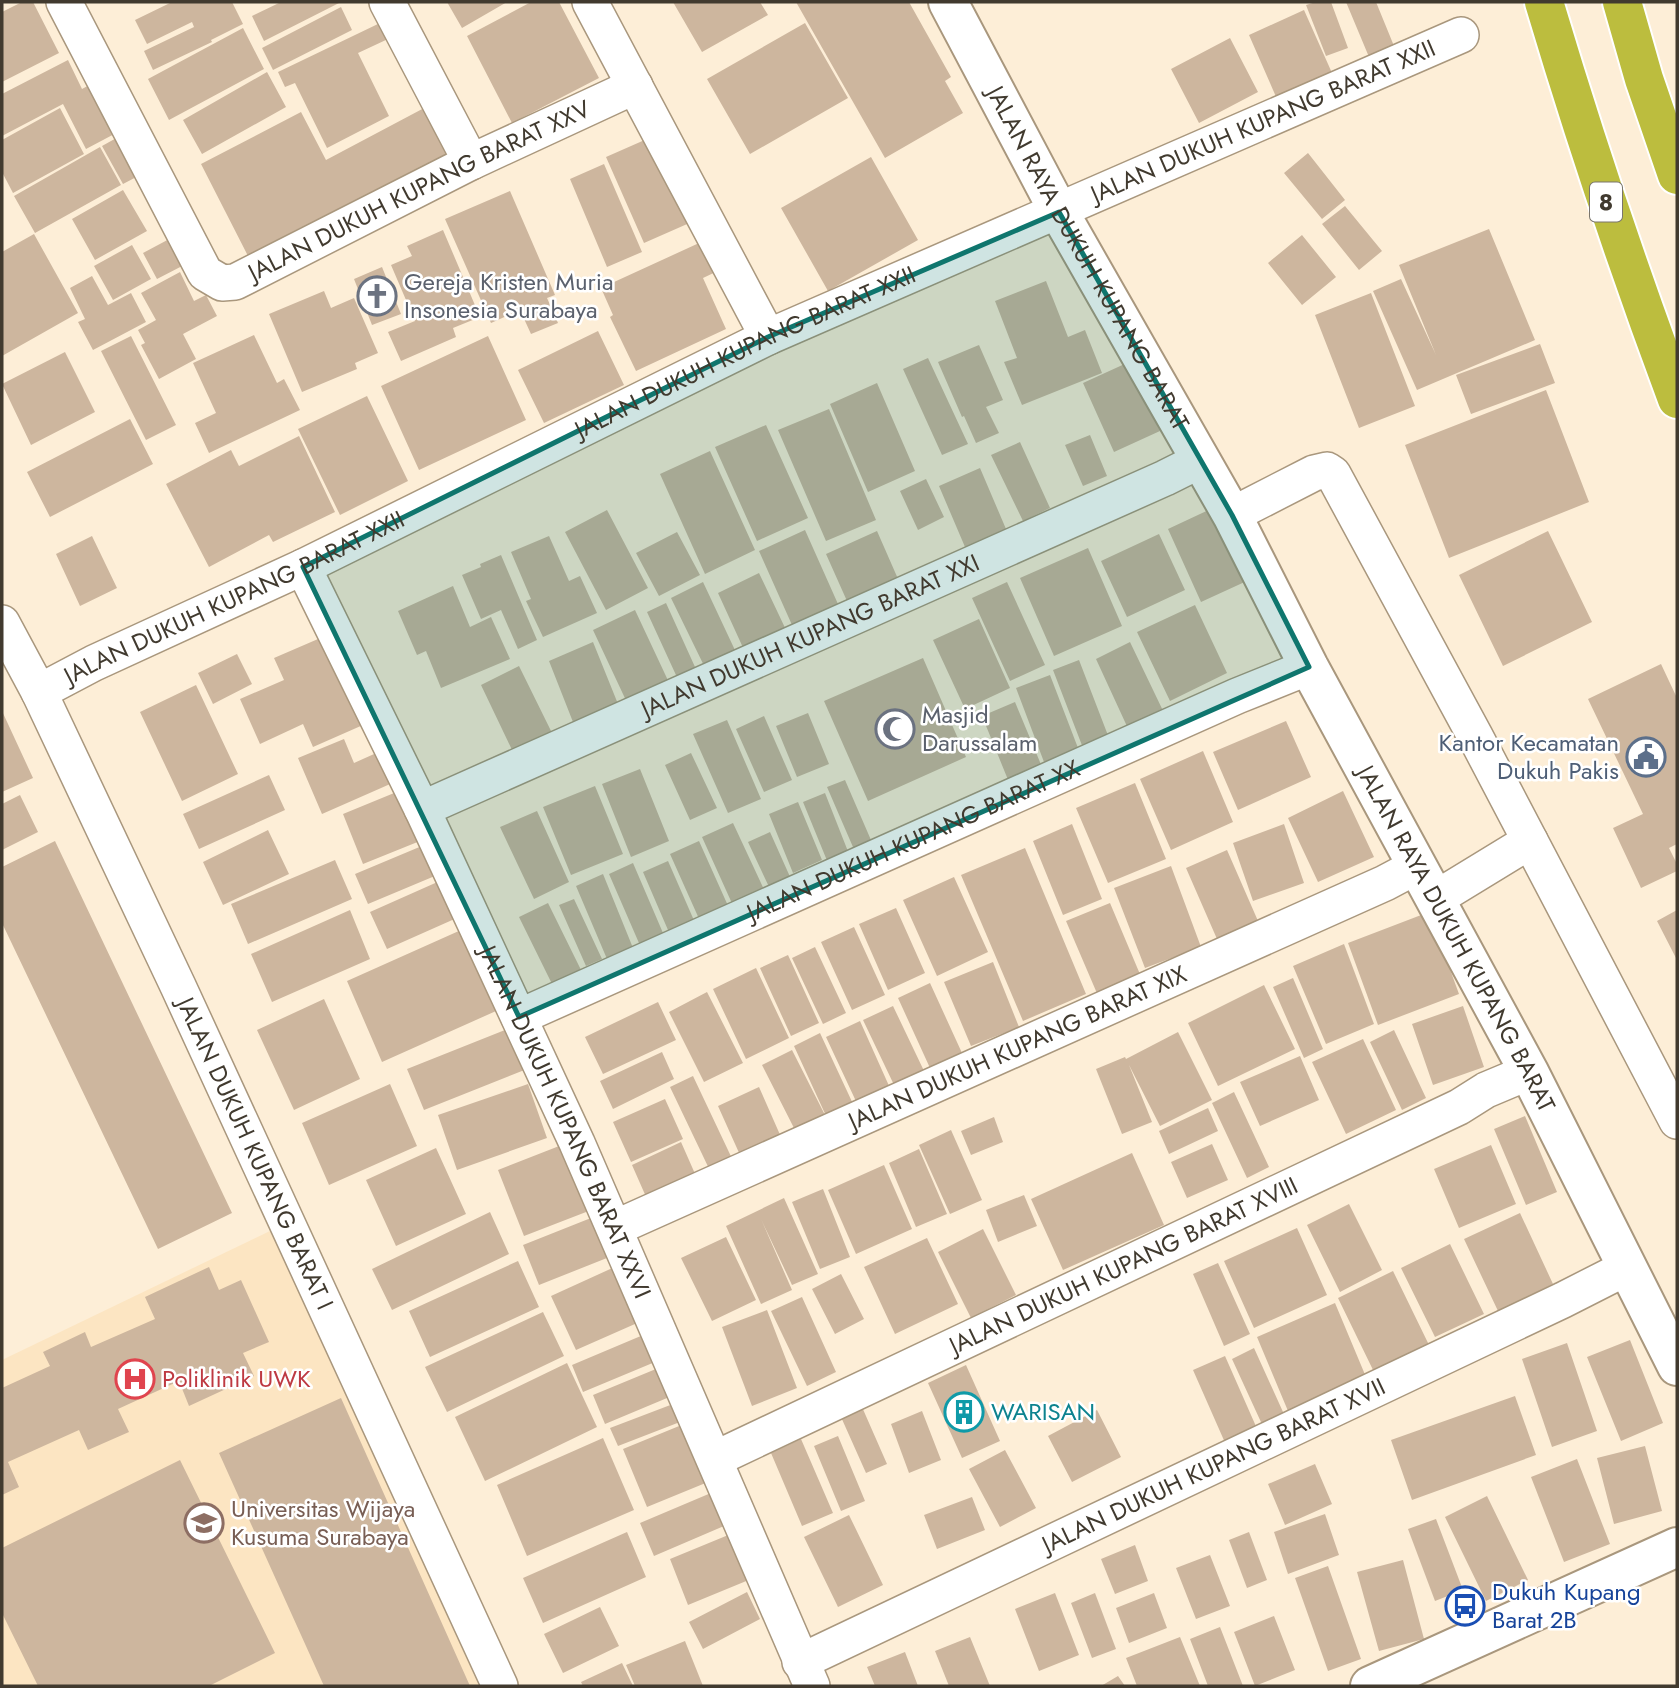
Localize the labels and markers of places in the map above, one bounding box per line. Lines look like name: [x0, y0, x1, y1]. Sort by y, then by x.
place label: Gereja Kristen Muria Insonesia Surabaya: [404, 264, 614, 327]
church icon: Gereja Kristen Muria Insonesia Surabaya: [356, 275, 398, 317]
place label: Masjid Darussalam: [922, 697, 1037, 760]
mosque icon: Masjid Darussalam: [874, 708, 916, 750]
place label: Kantor Kecamatan Dukuh Pakis: [1439, 725, 1619, 788]
public building icon: Kantor Kecamatan Dukuh Pakis: [1625, 736, 1667, 778]
hospital icon: Poliklinik UWK: [114, 1358, 156, 1400]
place label: Poliklinik UWK: [162, 1361, 311, 1396]
building icon: WARISAN: [943, 1391, 985, 1433]
place label: WARISAN: [991, 1394, 1095, 1429]
place label: Universitas Wijaya Kusuma Surabaya: [231, 1491, 415, 1554]
school or university icon: Universitas Wijaya Kusuma Surabaya: [183, 1502, 225, 1544]
place label: Dukuh Kupang Barat 2B: [1492, 1574, 1641, 1637]
bus stop icon: Dukuh Kupang Barat 2B: [1444, 1585, 1486, 1627]

